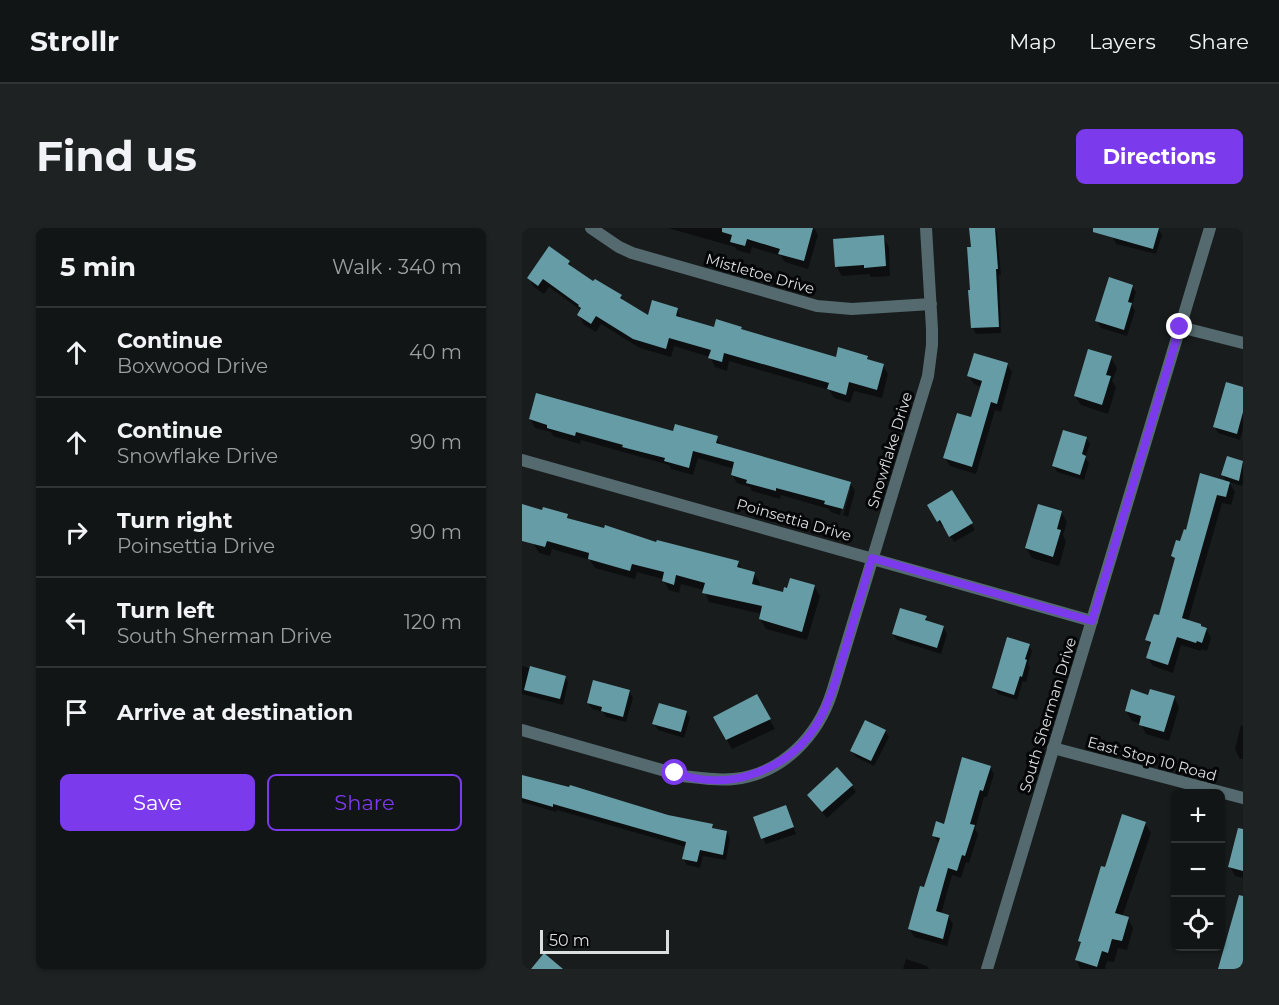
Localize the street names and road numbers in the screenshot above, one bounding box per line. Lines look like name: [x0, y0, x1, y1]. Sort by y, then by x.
street label: Mistletoe Drive: [704, 249, 817, 298]
street label: Snowflake Drive: [863, 389, 916, 510]
street label: Poinsettia Drive: [735, 494, 854, 545]
street label: South Sherman Drive: [1015, 635, 1080, 795]
street label: East Stop 10 Road: [1085, 732, 1219, 785]

